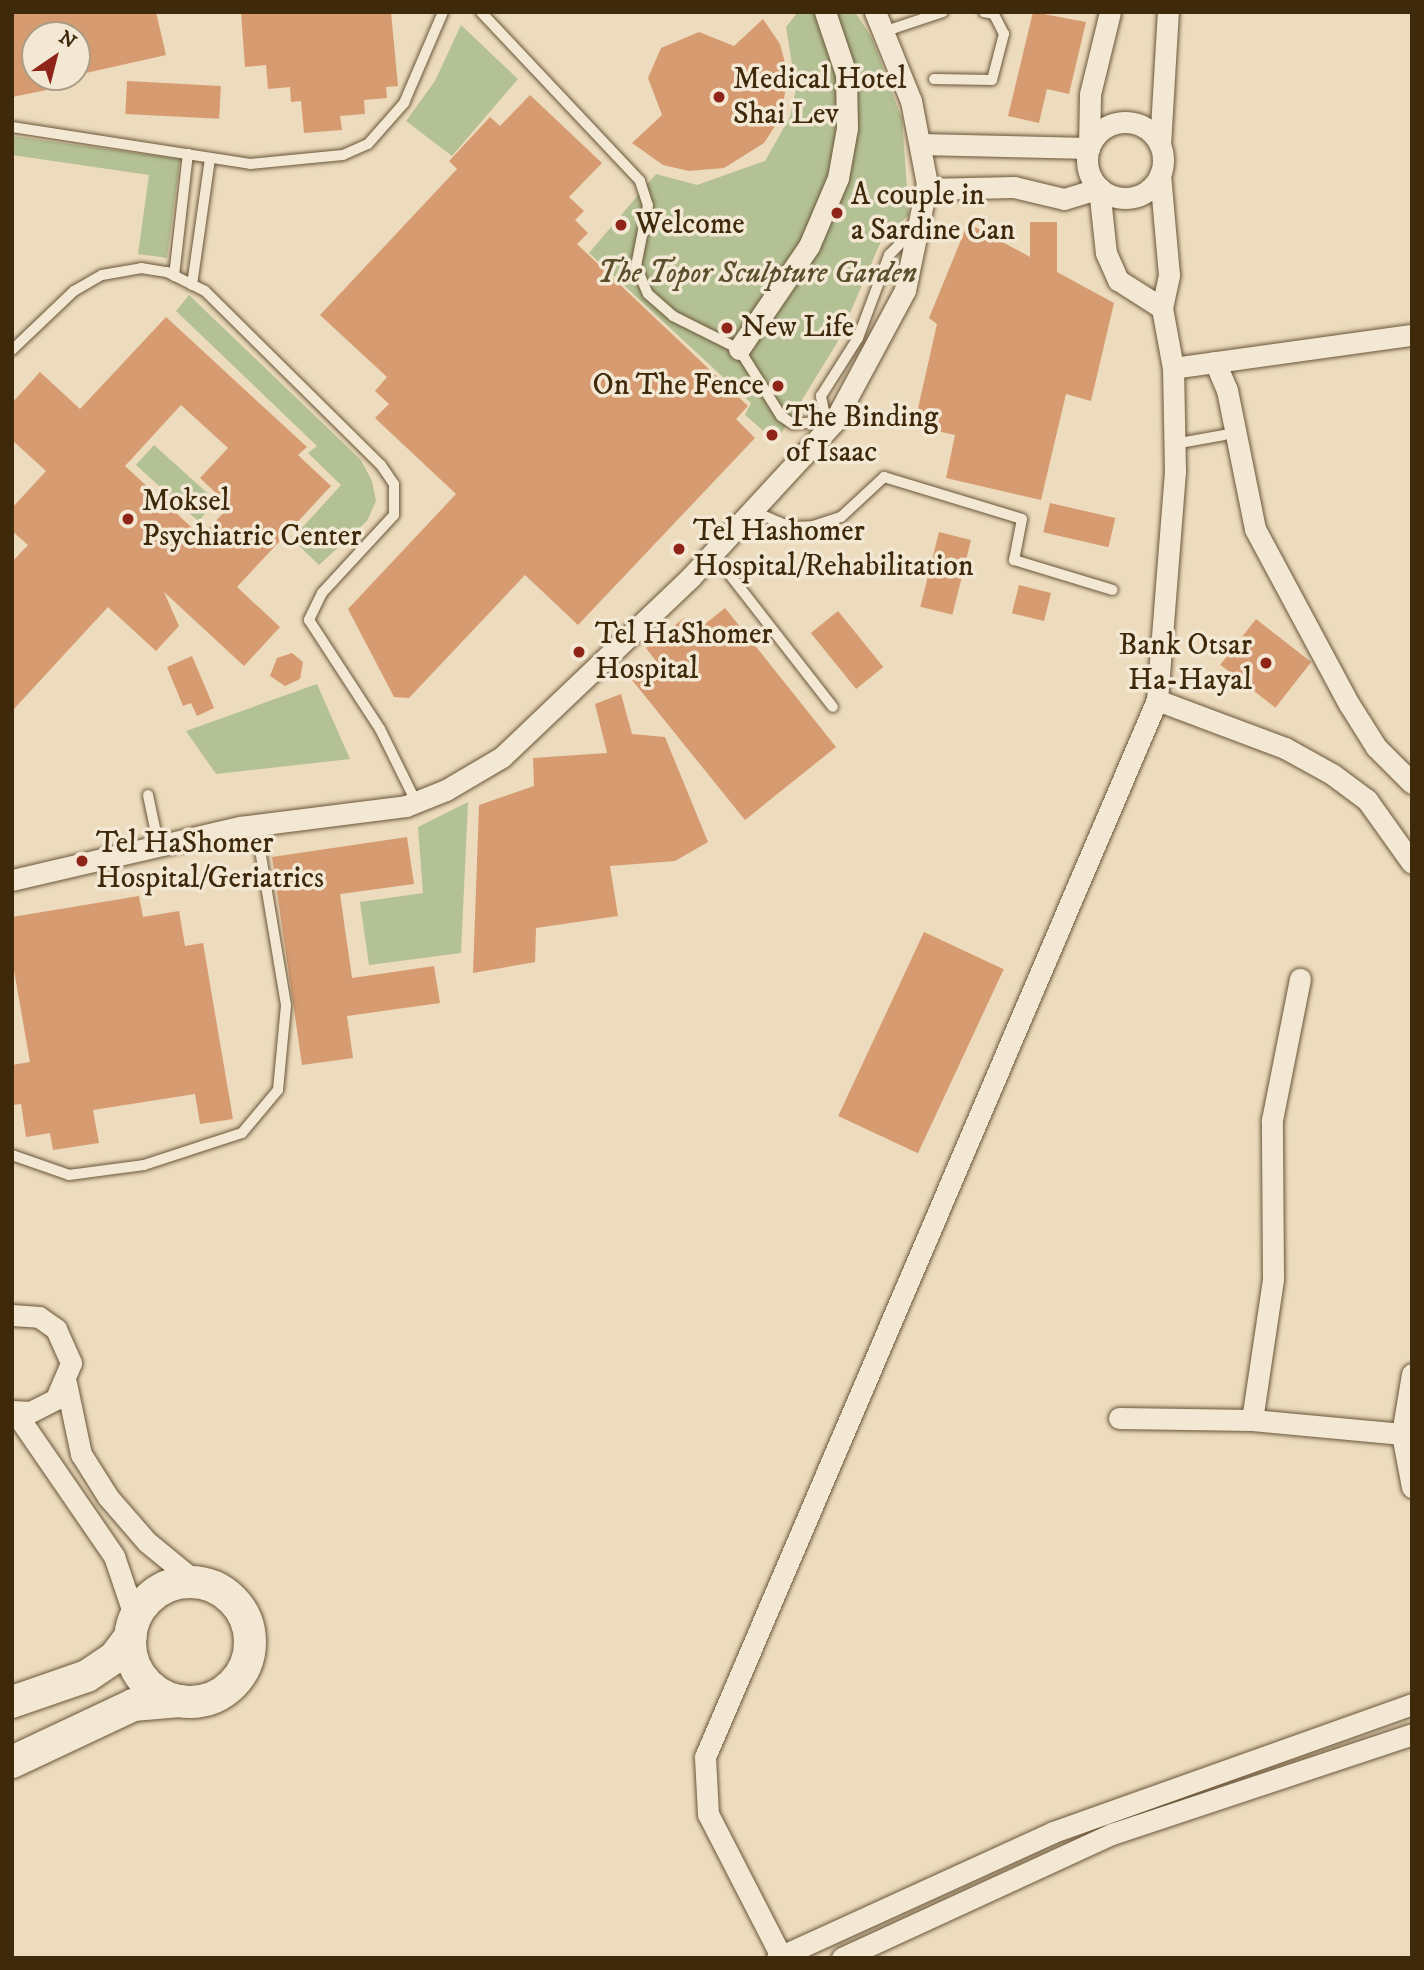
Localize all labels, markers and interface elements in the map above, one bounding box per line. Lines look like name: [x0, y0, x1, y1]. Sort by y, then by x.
north arrow: [21, 21, 91, 91]
text: N: [54, 26, 80, 54]
place label: Medical Hotel Shai Lev: [733, 62, 907, 132]
marker: Medical Hotel Shai Lev: [711, 89, 727, 105]
place label: A couple in a Sardine Can: [851, 178, 1015, 248]
marker: A couple in a Sardine Can: [829, 205, 845, 221]
place label: Welcome: [635, 207, 745, 243]
marker: Welcome: [613, 217, 629, 233]
park label: The Topor Sculpture Garden: [597, 256, 917, 292]
place label: New Life: [741, 310, 854, 346]
marker: New Life: [719, 320, 735, 336]
place label: On The Fence: [592, 368, 764, 404]
marker: On The Fence: [770, 378, 786, 394]
place label: The Binding of Isaac: [786, 400, 938, 470]
marker: The Binding of Isaac: [764, 427, 780, 443]
place label: Moksel Psychiatric Center: [142, 484, 361, 554]
marker: Moksel Psychiatric Center: [120, 511, 136, 527]
place label: Tel Hashomer Hospital/Rehabilitation: [693, 514, 974, 584]
marker: Tel Hashomer Hospital/Rehabilitation: [671, 541, 687, 557]
place label: Tel HaShomer Hospital: [595, 617, 772, 688]
place label: Bank Otsar Ha-Hayal: [1119, 628, 1252, 698]
marker: Tel HaShomer Hospital: [569, 642, 589, 662]
marker: Bank Otsar Ha-Hayal: [1258, 655, 1274, 671]
place label: Tel HaShomer Hospital/Geriatrics: [96, 826, 324, 896]
marker: Tel HaShomer Hospital/Geriatrics: [74, 853, 90, 869]

